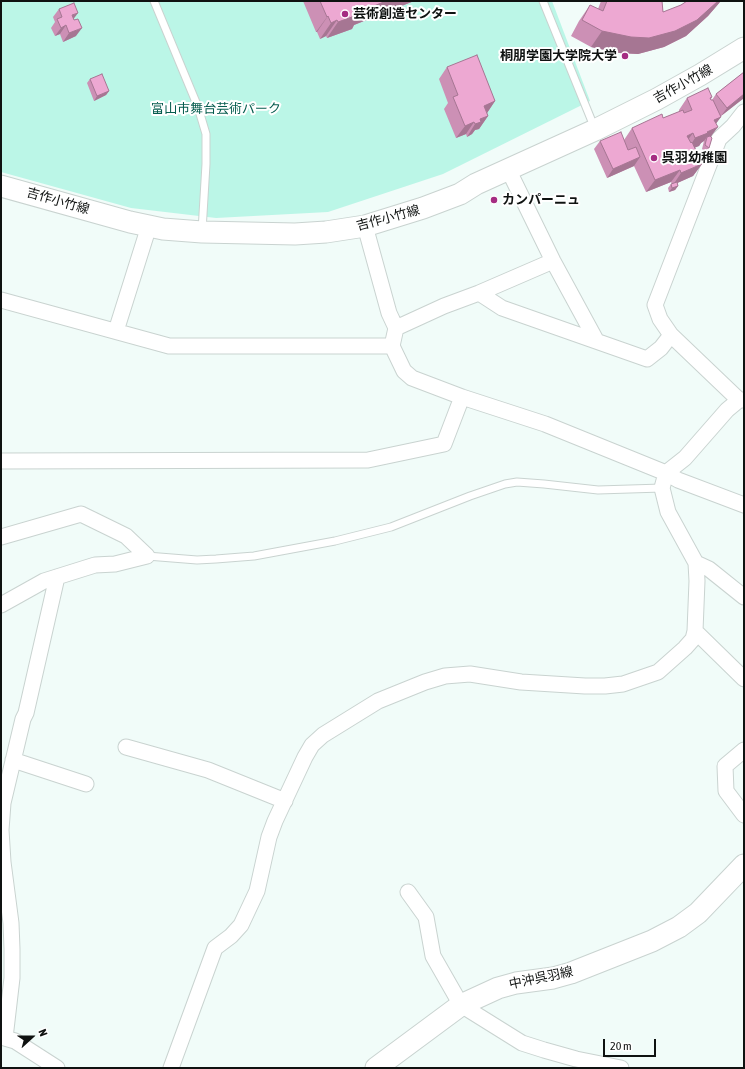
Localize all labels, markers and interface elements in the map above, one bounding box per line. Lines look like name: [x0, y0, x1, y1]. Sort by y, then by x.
place label: 芸術創造センター: [353, 6, 457, 22]
marker: 芸術創造センター: [340, 9, 350, 19]
place label: 桐朋学園大学院大学: [500, 48, 617, 64]
marker: 桐朋学園大学院大学: [620, 51, 630, 61]
street label: 吉作小竹線: [651, 61, 715, 107]
park label: 富山市舞台芸術パーク: [151, 101, 281, 117]
place label: 呉羽幼稚園: [662, 150, 727, 166]
marker: 呉羽幼稚園: [649, 153, 659, 163]
street label: 吉作小竹線: [25, 185, 91, 217]
place label: カンパーニュ: [502, 192, 580, 208]
marker: カンパーニュ: [489, 195, 499, 205]
street label: 吉作小竹線: [355, 202, 421, 234]
street label: 中沖呉羽線: [508, 964, 574, 992]
north arrow: [12, 1017, 52, 1057]
text: N: [36, 1028, 50, 1038]
scale bar: [605, 1031, 658, 1057]
text: 20 m: [610, 1039, 632, 1053]

